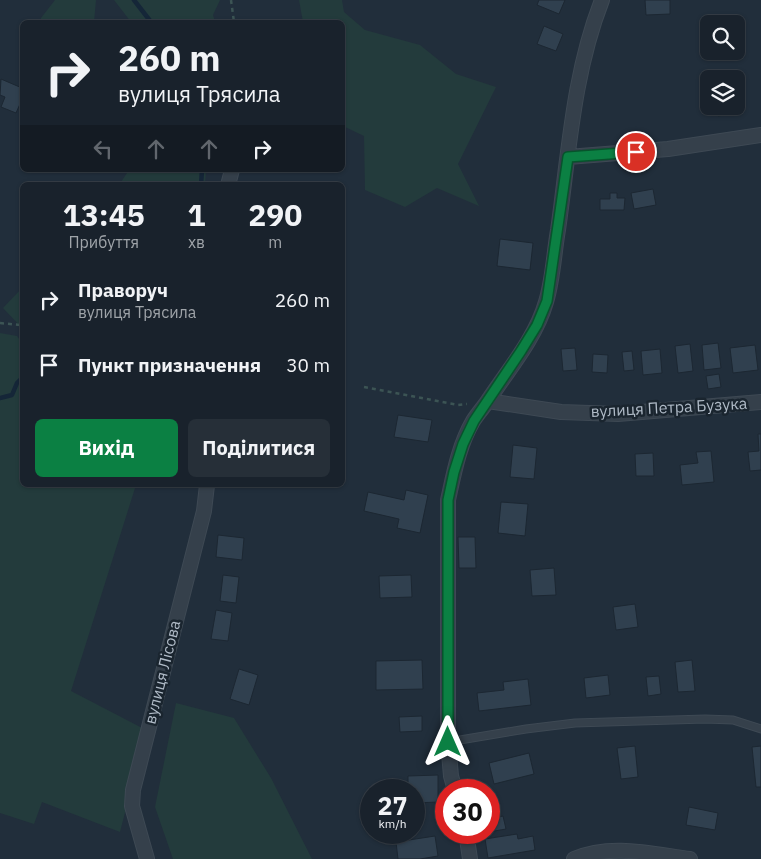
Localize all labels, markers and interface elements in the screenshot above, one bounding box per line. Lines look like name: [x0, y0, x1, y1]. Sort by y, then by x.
map controls: [700, 15, 745, 115]
button: search: [700, 15, 745, 60]
text: 260 m: [118, 35, 221, 81]
icon: right: [35, 40, 100, 105]
button: layers: [700, 70, 745, 115]
text: вулиця Трясила: [118, 79, 281, 108]
pin: [615, 131, 657, 173]
icon: left: [89, 135, 117, 163]
icon: ahead: [142, 135, 170, 163]
icon: ahead: [195, 135, 223, 163]
icon: right: [248, 135, 276, 163]
icon: arrive: [622, 138, 650, 166]
text: 13:45: [63, 195, 145, 234]
text: 1: [187, 195, 205, 234]
text: 290: [248, 195, 302, 234]
text: Прибуття: [68, 232, 139, 252]
text: хв: [188, 232, 205, 252]
text: m: [268, 232, 282, 252]
text: Праворуч: [78, 278, 168, 302]
icon: right: [35, 286, 63, 314]
text: 260 m: [275, 288, 330, 312]
text: вулиця Трясила: [78, 302, 196, 322]
icon: arrive: [35, 351, 63, 379]
text: Пункт призначення: [78, 353, 261, 377]
text: 30 m: [286, 353, 330, 377]
street label: вулиця Петра Бузука: [590, 393, 748, 421]
button: Вихід: [35, 419, 178, 477]
button: Поділитися: [188, 419, 330, 477]
street label: вулиця Лісова: [139, 618, 185, 726]
position arrow: [421, 715, 473, 767]
speed limit sign: 30: [435, 779, 500, 844]
text: 27: [377, 789, 408, 822]
text: km/h: [378, 816, 407, 831]

